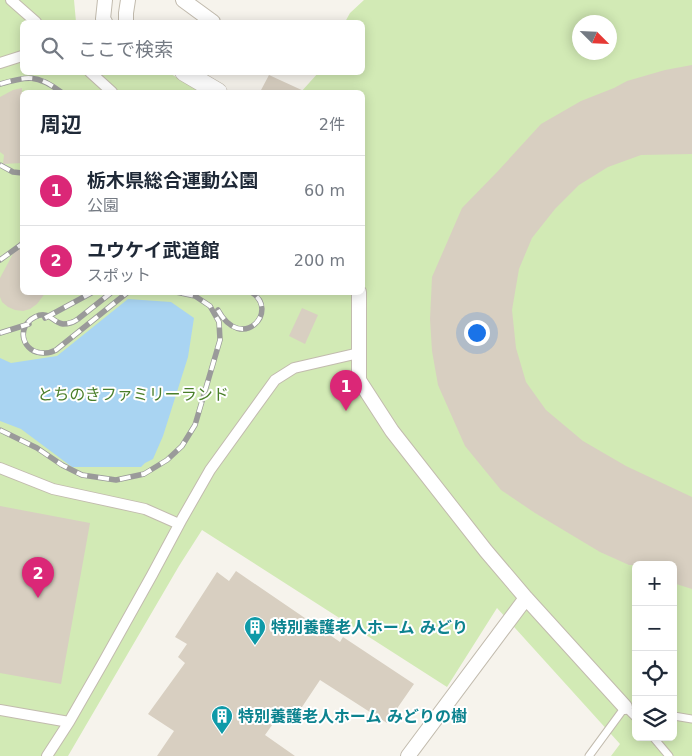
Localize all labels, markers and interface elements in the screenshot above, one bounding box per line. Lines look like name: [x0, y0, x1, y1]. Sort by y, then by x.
north arrow: [572, 15, 617, 60]
search box: [20, 20, 365, 75]
icon: search: [38, 34, 66, 62]
text: ここで検索: [78, 38, 173, 60]
text: 周辺: [40, 113, 82, 137]
text: 2件: [319, 115, 345, 134]
text: 栃木県総合運動公園: [87, 169, 258, 191]
text: 1: [50, 181, 62, 200]
text: 60 m: [304, 181, 345, 200]
text: 公園: [87, 196, 119, 215]
text: ユウケイ武道館: [87, 239, 220, 261]
text: 2: [50, 251, 62, 270]
text: 200 m: [294, 251, 345, 270]
text: スポット: [87, 266, 151, 285]
your location: [464, 320, 490, 346]
pin: 1: [330, 370, 362, 411]
park label: とちのきファミリーランド: [37, 385, 229, 404]
pin: 2: [22, 557, 54, 598]
map controls: [632, 561, 677, 741]
button: +: [632, 561, 677, 606]
button: −: [632, 606, 677, 651]
building icon: 特別養護老人ホーム みどり: [243, 615, 267, 646]
place label: 特別養護老人ホーム みどり: [271, 618, 468, 637]
button: locate: [632, 651, 677, 696]
button: layers: [632, 696, 677, 741]
building icon: 特別養護老人ホーム みどりの樹: [210, 704, 234, 735]
place label: 特別養護老人ホーム みどりの樹: [238, 707, 467, 726]

